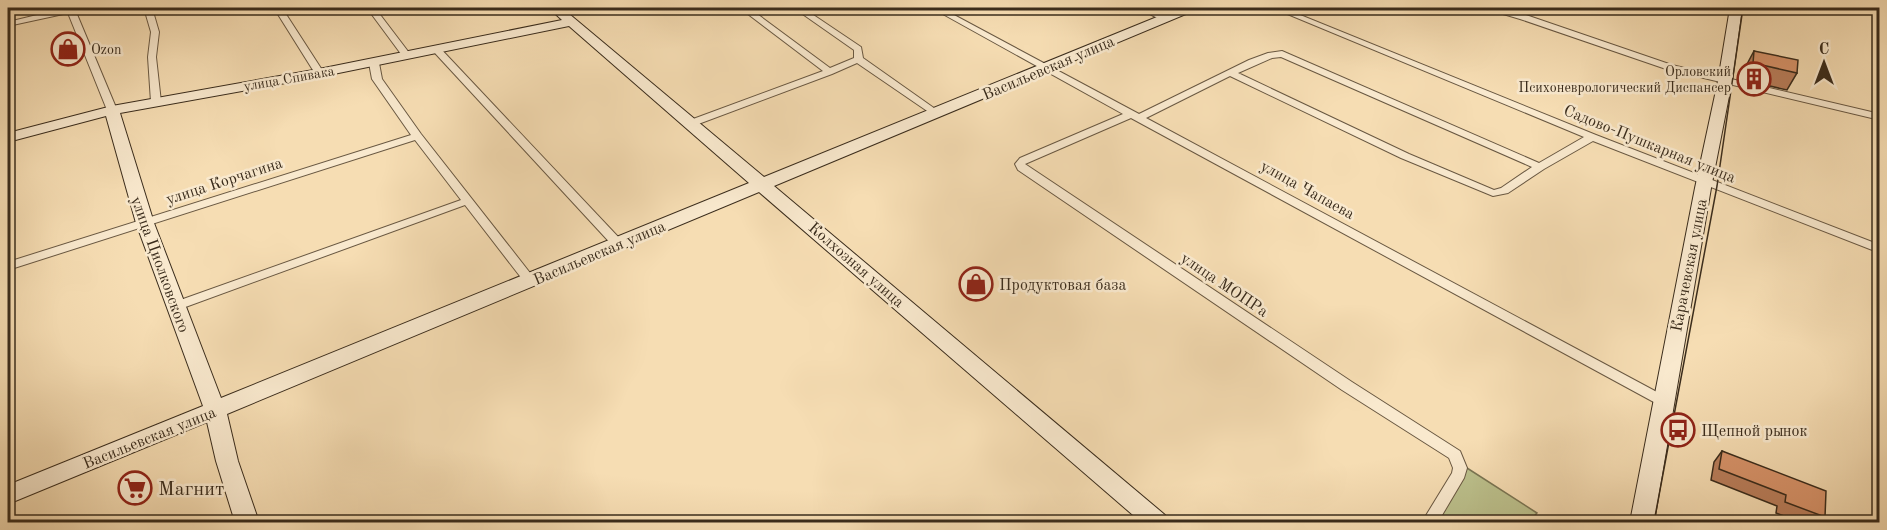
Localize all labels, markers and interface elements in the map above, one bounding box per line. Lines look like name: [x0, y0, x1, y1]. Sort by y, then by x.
shop icon: Ozon: [50, 31, 86, 67]
north arrow: [1794, 33, 1854, 93]
street label: Васильевская улица: [980, 34, 1117, 104]
text: С: [1819, 42, 1829, 58]
place label: Ozon: [91, 43, 122, 57]
building icon: Орловский Психоневрологический Диспансер: [1736, 61, 1772, 97]
street label: улица Спивака: [243, 64, 336, 94]
place label: Орловский Психоневрологический Диспансер: [1518, 65, 1731, 95]
street label: Садово-Пушкарная улица: [1561, 103, 1738, 187]
street label: улица Корчагина: [164, 156, 285, 208]
street label: улица Чапаева: [1257, 158, 1357, 223]
street label: улица Циолковского: [127, 195, 191, 335]
street label: Карачевская улица: [1669, 197, 1711, 333]
street label: Васильевская улица: [531, 219, 668, 289]
street label: Колхозная улица: [805, 220, 907, 311]
street label: улица МОПРа: [1177, 251, 1270, 321]
shop icon: Продуктовая база: [958, 266, 994, 302]
place label: Продуктовая база: [999, 278, 1126, 294]
street label: Васильевская улица: [81, 405, 219, 473]
bus stop icon: Щепной рынок: [1660, 412, 1696, 448]
place label: Щепной рынок: [1701, 424, 1808, 440]
supermarket icon: Магнит: [117, 470, 153, 506]
place label: Магнит: [158, 480, 225, 500]

